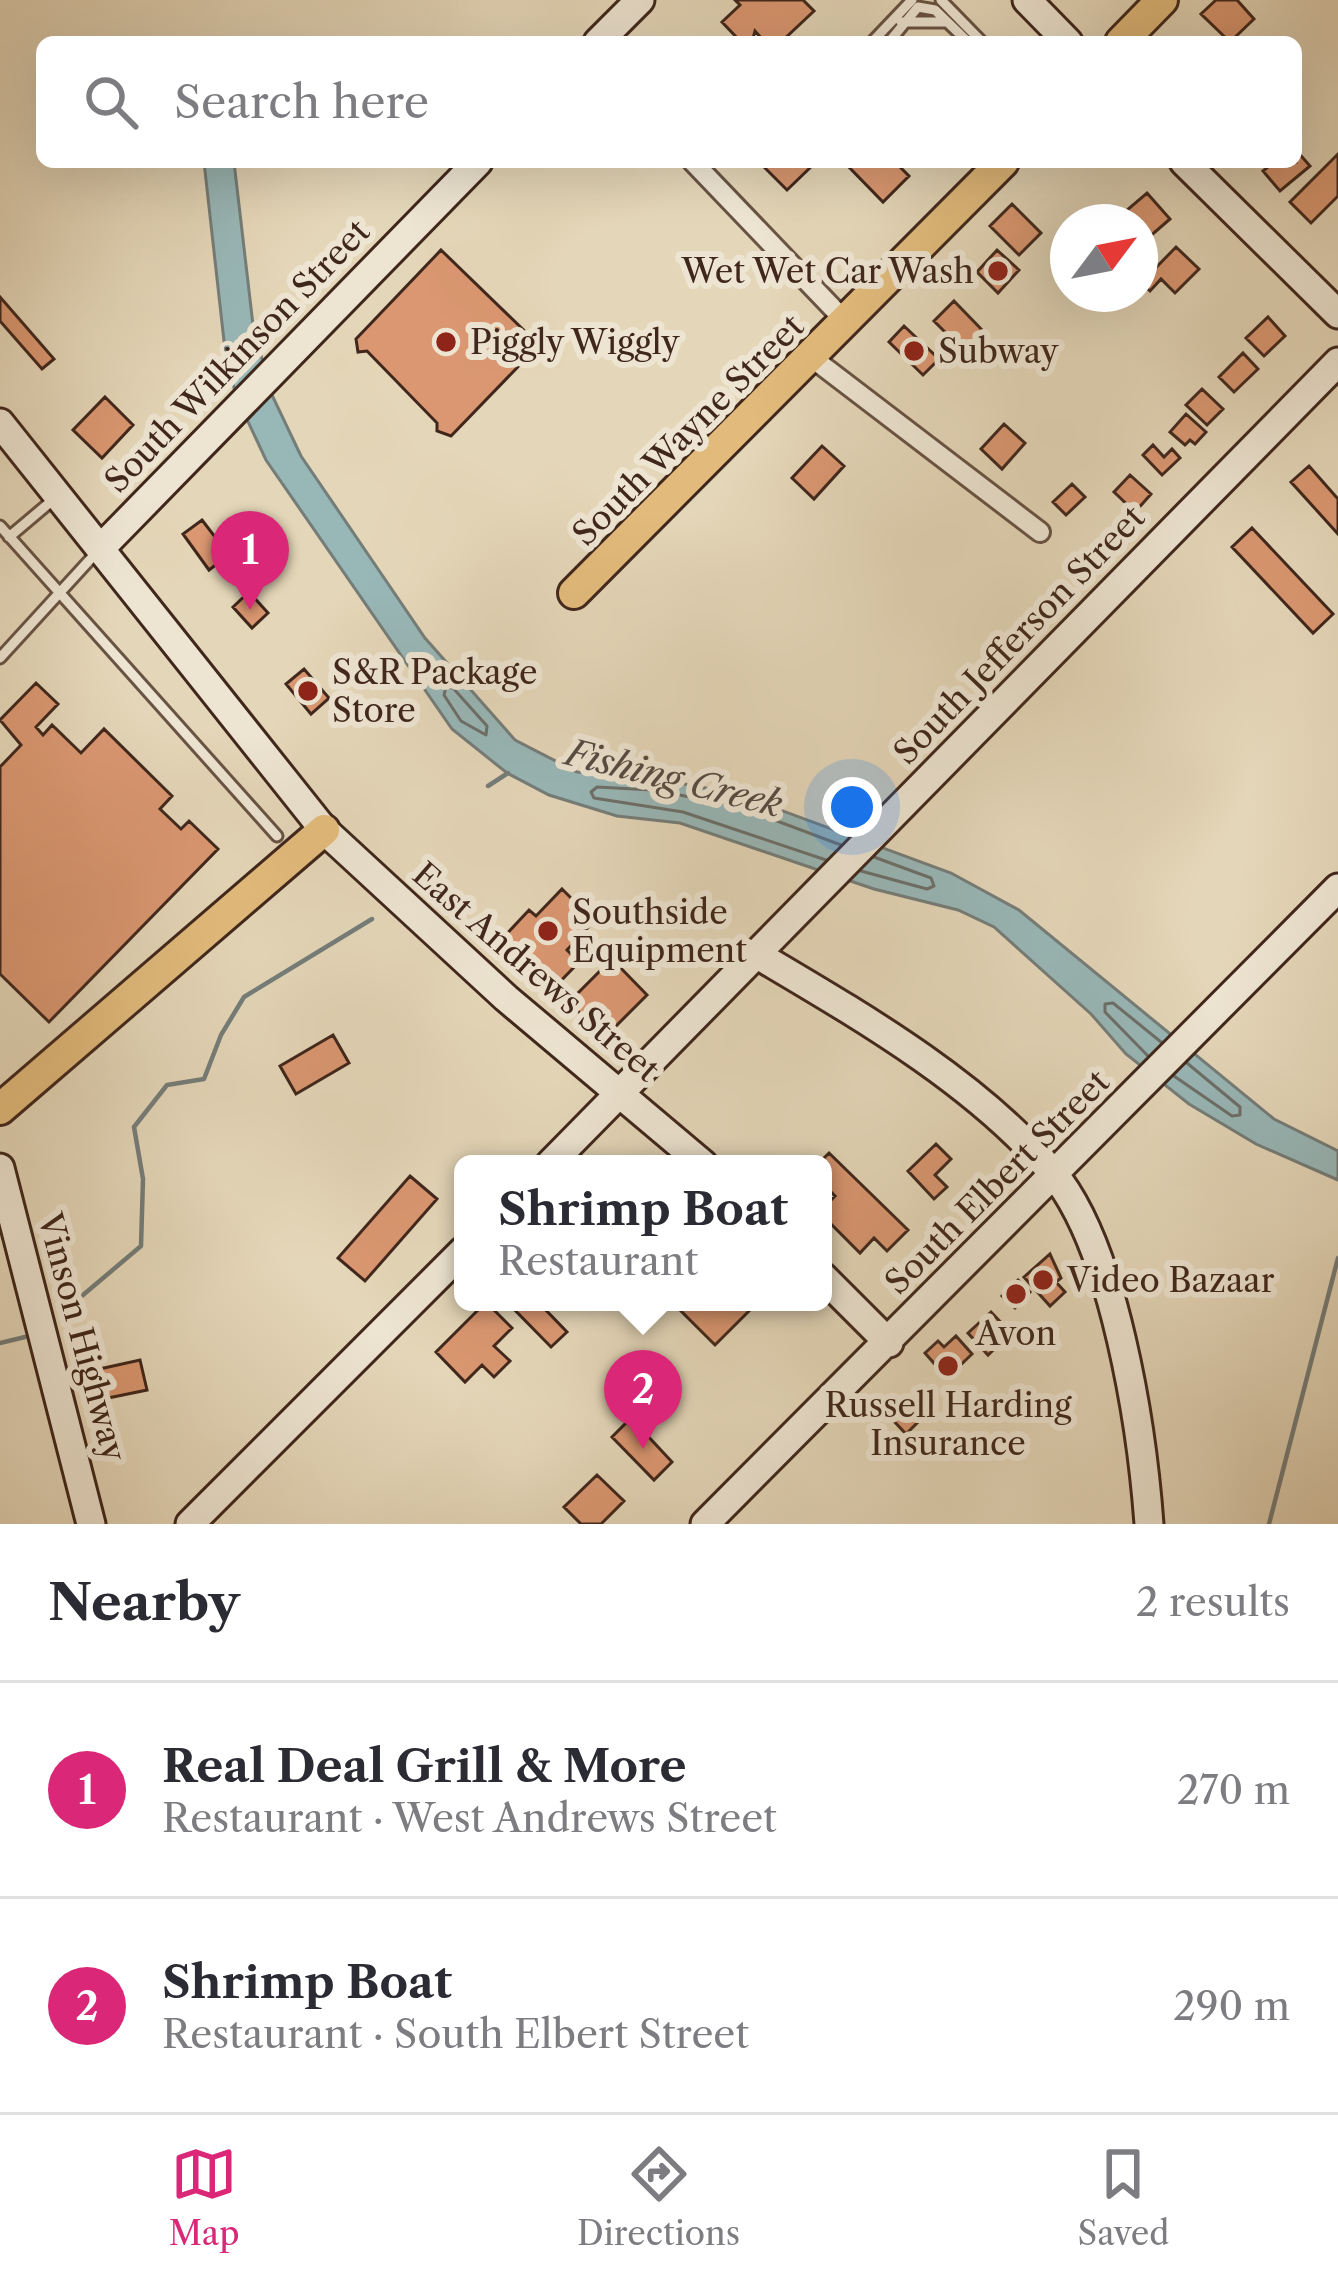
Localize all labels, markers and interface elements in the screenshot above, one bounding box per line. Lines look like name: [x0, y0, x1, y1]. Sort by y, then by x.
search box: [36, 36, 1302, 168]
icon: search: [78, 69, 144, 135]
text: Search here: [174, 74, 429, 130]
north arrow: [1050, 204, 1158, 312]
street label: South Wilkinson Street: [96, 211, 378, 501]
place label: Wet Wet Car Wash: [680, 251, 974, 292]
marker: Wet Wet Car Wash: [985, 258, 1011, 284]
street label: South Wayne Street: [564, 306, 812, 554]
place label: Piggly Wiggly: [470, 322, 680, 363]
marker: Piggly Wiggly: [433, 329, 459, 355]
place label: Subway: [938, 331, 1059, 372]
marker: Subway: [901, 338, 927, 364]
street label: South Jefferson Street: [885, 497, 1153, 773]
pin: 1: [211, 511, 289, 610]
place label: S&R Package Store: [332, 652, 537, 731]
marker: S&R Package Store: [295, 678, 321, 704]
water label: Fishing Creek: [558, 729, 787, 826]
your location: [822, 777, 882, 837]
street label: East Andrews Street: [404, 854, 668, 1091]
place label: Southside Equipment: [572, 892, 747, 971]
marker: Southside Equipment: [535, 918, 561, 944]
street label: South Elbert Street: [876, 1061, 1118, 1303]
popup: [454, 1155, 832, 1311]
text: Shrimp Boat: [498, 1181, 788, 1237]
street label: Vinson Highway: [29, 1207, 135, 1466]
text: Restaurant: [498, 1237, 698, 1285]
place label: Video Bazaar: [1066, 1260, 1275, 1301]
marker: Video Bazaar: [1030, 1267, 1056, 1293]
marker: Avon: [1003, 1281, 1029, 1307]
place label: Avon: [975, 1313, 1056, 1354]
pin: 2: [604, 1350, 682, 1449]
marker: Russell Harding Insurance: [935, 1353, 961, 1379]
place label: Russell Harding Insurance: [824, 1385, 1072, 1464]
text: Nearby: [48, 1571, 240, 1633]
text: 2 results: [1136, 1578, 1290, 1626]
text: Real Deal Grill & More: [162, 1738, 687, 1794]
text: 1: [78, 1766, 96, 1814]
text: 270 m: [1177, 1766, 1290, 1814]
text: Restaurant · West Andrews Street: [162, 1794, 777, 1842]
text: Shrimp Boat: [162, 1954, 452, 2010]
text: 2: [75, 1982, 99, 2030]
text: 290 m: [1173, 1982, 1290, 2030]
text: Restaurant · South Elbert Street: [162, 2010, 749, 2058]
tab: Map: [169, 2141, 240, 2254]
tab: Directions: [577, 2141, 740, 2254]
tab: Saved: [1078, 2141, 1169, 2254]

